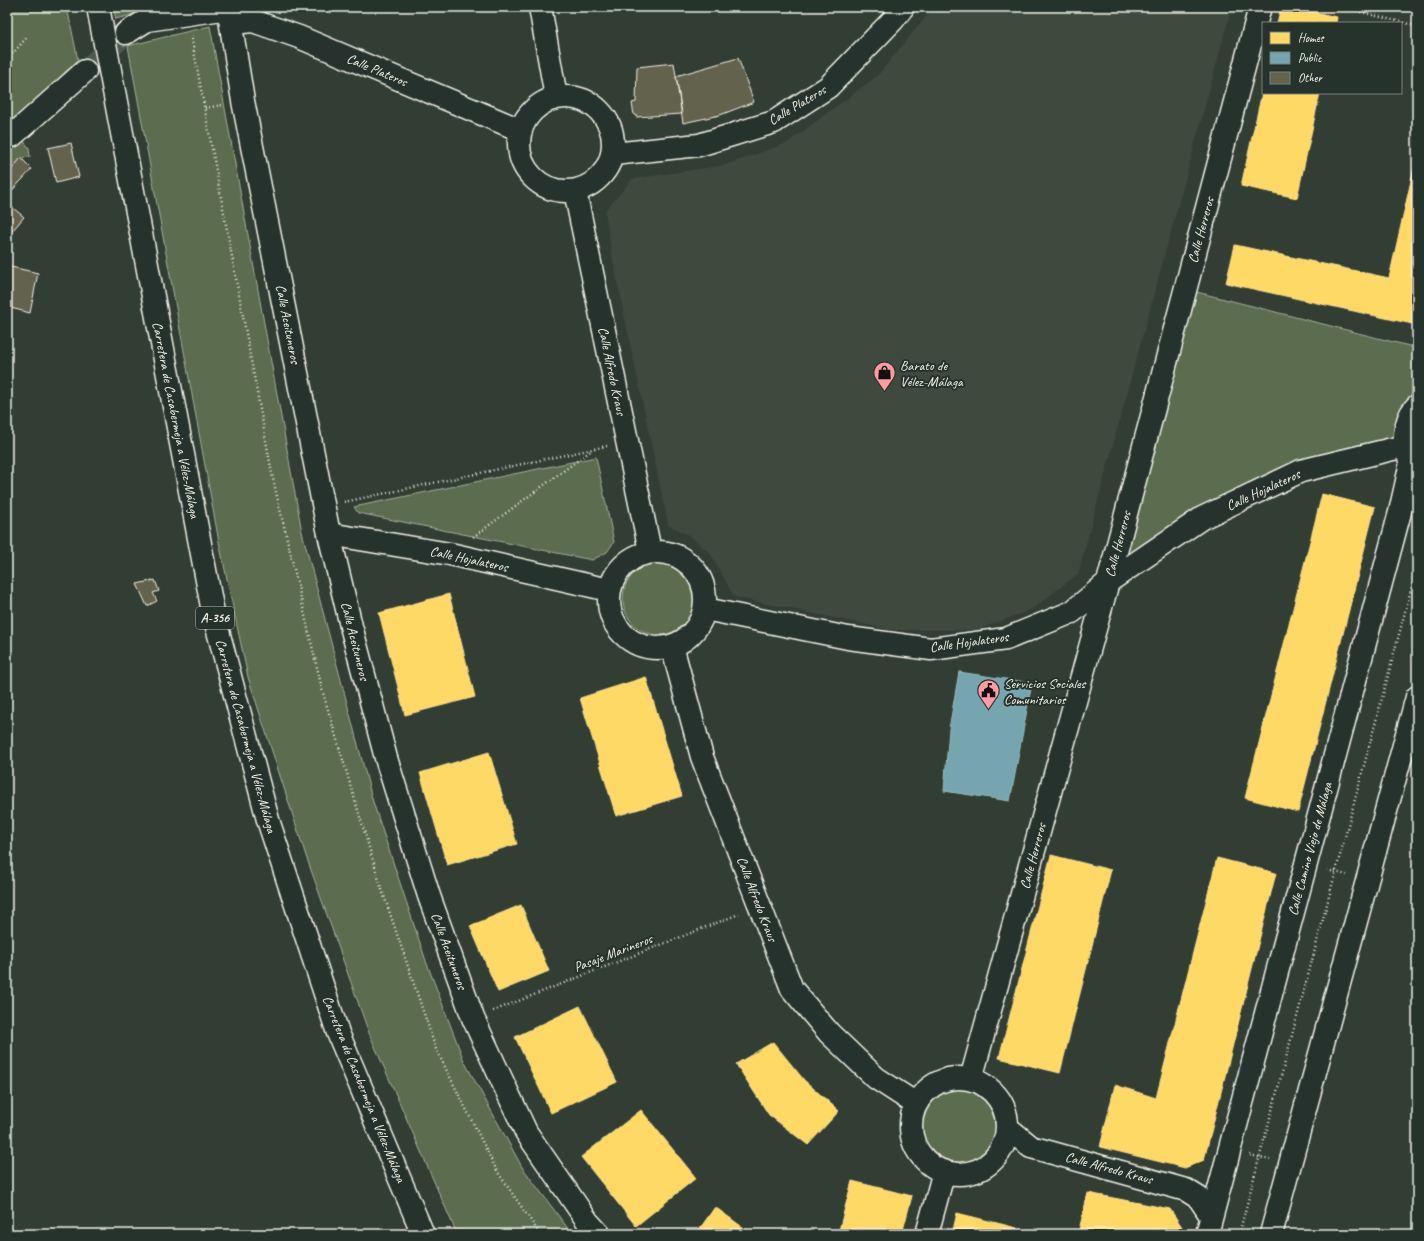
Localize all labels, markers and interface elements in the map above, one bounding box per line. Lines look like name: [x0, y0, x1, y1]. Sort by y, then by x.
legend: [1262, 22, 1402, 94]
text: Homes: [1298, 30, 1325, 46]
street label: Calle Plateros: [344, 50, 411, 91]
text: Public: [1298, 50, 1322, 66]
text: Other: [1298, 70, 1324, 86]
street label: Calle Plateros: [765, 81, 830, 129]
street label: Calle Herreros: [1184, 194, 1218, 265]
street label: Calle Aceituneros: [272, 283, 304, 366]
street label: Carretera de Casabermeja a Vélez-Málaga: [149, 320, 204, 521]
street label: Calle Alfredo Kraus: [594, 325, 630, 418]
place label: Barato de Vélez-Málaga: [900, 357, 964, 390]
shop icon: Barato de Vélez-Málaga: [871, 360, 897, 393]
street label: Calle Hojalateros: [1224, 465, 1304, 514]
street label: Calle Herreros: [1101, 508, 1135, 579]
street label: Calle Hojalateros: [429, 542, 511, 576]
street label: Calle Aceituneros: [337, 600, 373, 683]
road number: A-356: [196, 607, 234, 629]
street label: Calle Hojalateros: [929, 628, 1011, 656]
street label: Carretera de Casabermeja a Vélez-Málaga: [212, 637, 280, 836]
place label: Servicios Sociales Comunitarios: [1004, 675, 1087, 708]
public building icon: Servicios Sociales Comunitarios: [976, 678, 1002, 711]
street label: Calle Camino Viejo de Málaga: [1284, 779, 1336, 917]
street label: Calle Herreros: [1016, 820, 1050, 891]
street label: Calle Alfredo Kraus: [733, 854, 781, 945]
street label: Calle Aceituneros: [427, 910, 471, 993]
street label: Pasaje Marineros: [571, 930, 656, 976]
street label: Carretera de Casabermeja a Vélez-Málaga: [319, 993, 410, 1186]
street label: Calle Alfredo Kraus: [1063, 1148, 1156, 1188]

